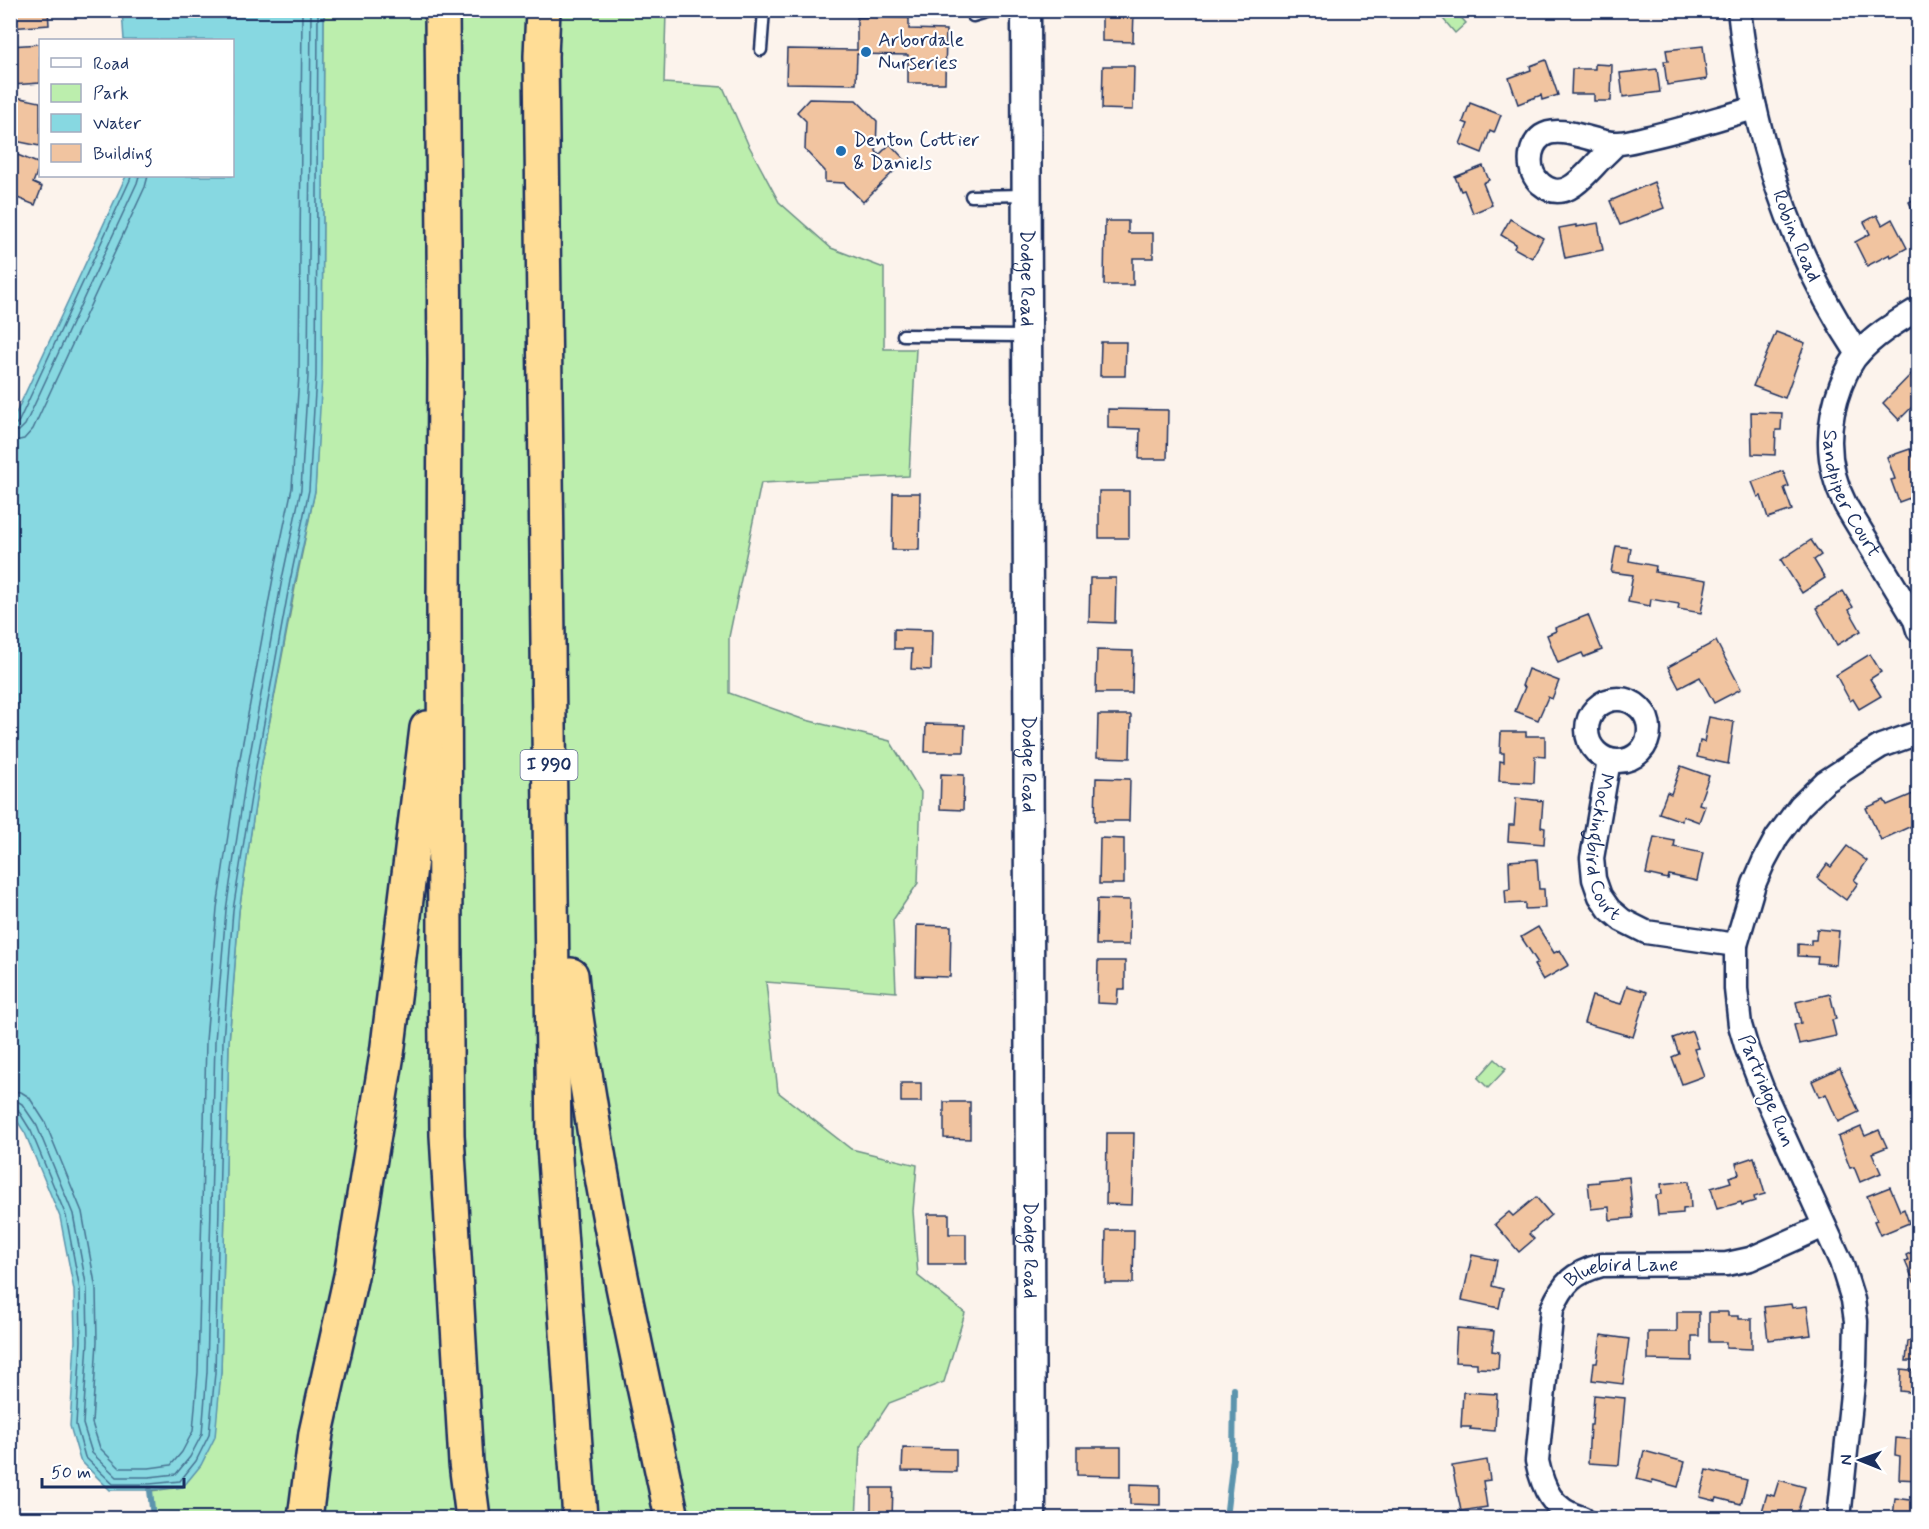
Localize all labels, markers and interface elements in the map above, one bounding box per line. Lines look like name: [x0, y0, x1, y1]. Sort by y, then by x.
place label: Arbordale Nurseries: [878, 27, 964, 77]
legend: [39, 39, 234, 177]
marker: Arbordale Nurseries: [859, 45, 873, 59]
text: Road: [93, 52, 129, 76]
text: Park: [93, 82, 129, 106]
text: Water: [93, 112, 142, 136]
place label: Denton Cottier & Daniels: [853, 127, 980, 177]
text: Building: [93, 142, 153, 168]
marker: Denton Cottier & Daniels: [834, 144, 848, 158]
street label: Robin Road: [1766, 186, 1828, 286]
street label: Dodge Road: [1012, 230, 1041, 326]
street label: Sandpiper Court: [1816, 429, 1887, 562]
street label: Dodge Road: [1014, 715, 1042, 812]
road number: I 990: [520, 750, 578, 780]
street label: Mockingbird Court: [1578, 771, 1627, 927]
street label: Partridge Run: [1730, 1031, 1801, 1152]
street label: Dodge Road: [1016, 1201, 1044, 1298]
street label: Bluebird Lane: [1558, 1251, 1678, 1293]
north arrow: [1830, 1430, 1890, 1490]
scale bar: [42, 1451, 184, 1489]
text: N: [1836, 1454, 1857, 1465]
text: 50 m: [51, 1461, 91, 1485]

